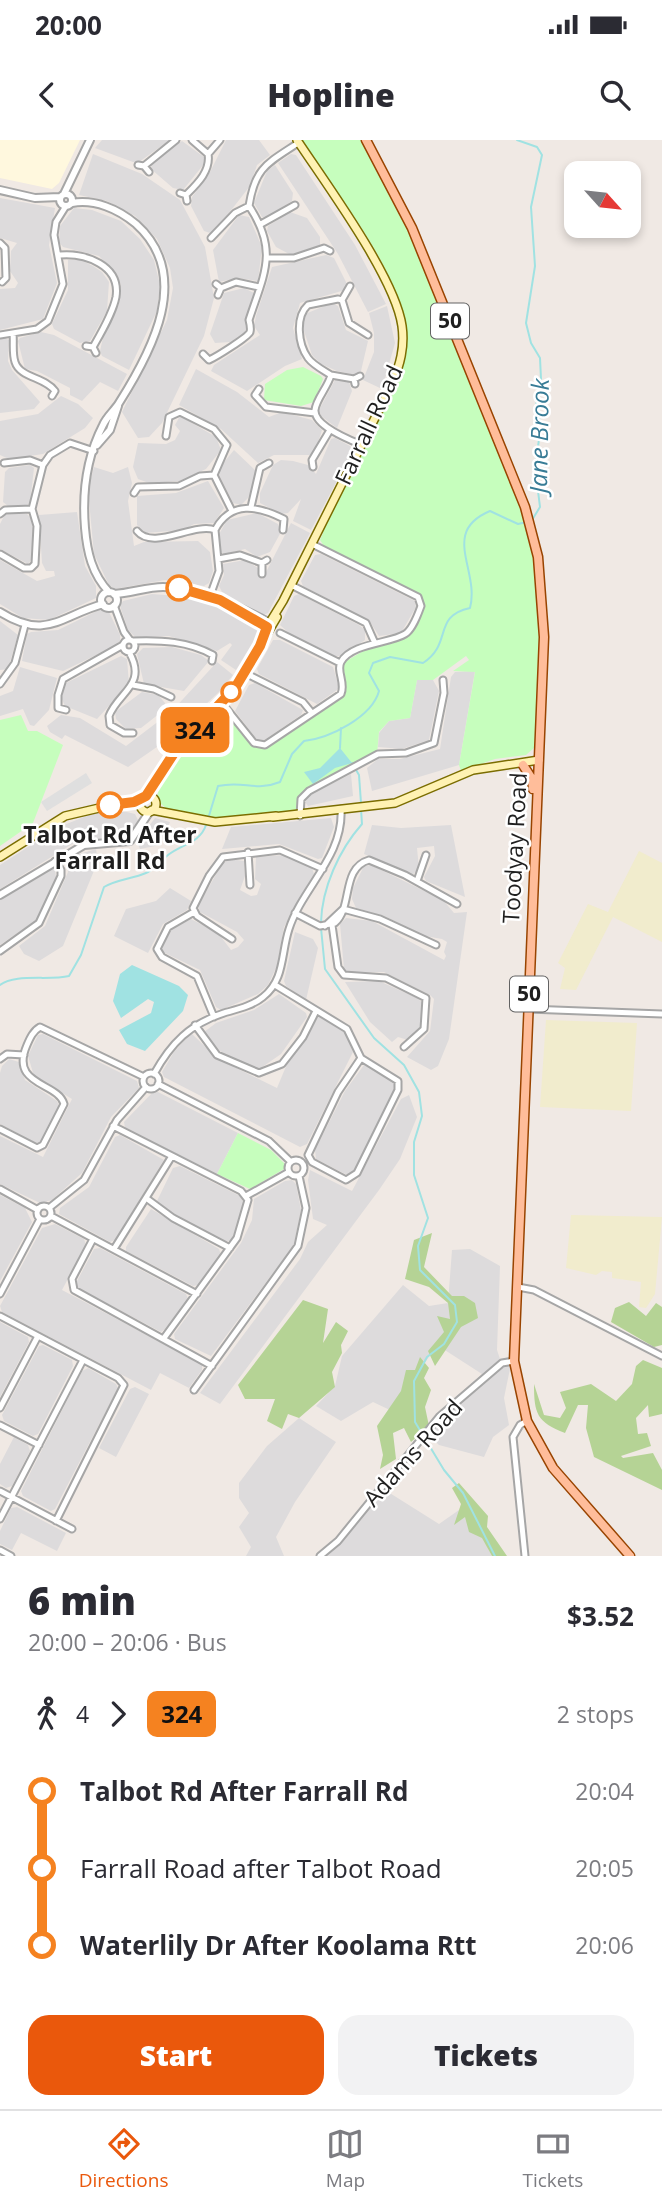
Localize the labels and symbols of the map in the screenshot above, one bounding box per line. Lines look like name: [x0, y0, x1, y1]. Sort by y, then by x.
north arrow: [564, 161, 640, 238]
road number: 50: [431, 304, 469, 338]
street label: Farrall Road: [326, 359, 410, 490]
water label: Jane Brook: [521, 377, 556, 498]
unlabelled marker: [166, 575, 192, 601]
unlabelled marker: [221, 682, 241, 702]
line badge: 324: [155, 707, 235, 753]
street label: Toodyay Road: [494, 772, 534, 924]
marker: Talbot Rd After Farrall Rd: [97, 792, 123, 818]
place label: Talbot Rd After Farrall Rd: [23, 818, 197, 876]
road number: 50: [510, 976, 548, 1012]
street label: Adams Road: [355, 1392, 469, 1513]

